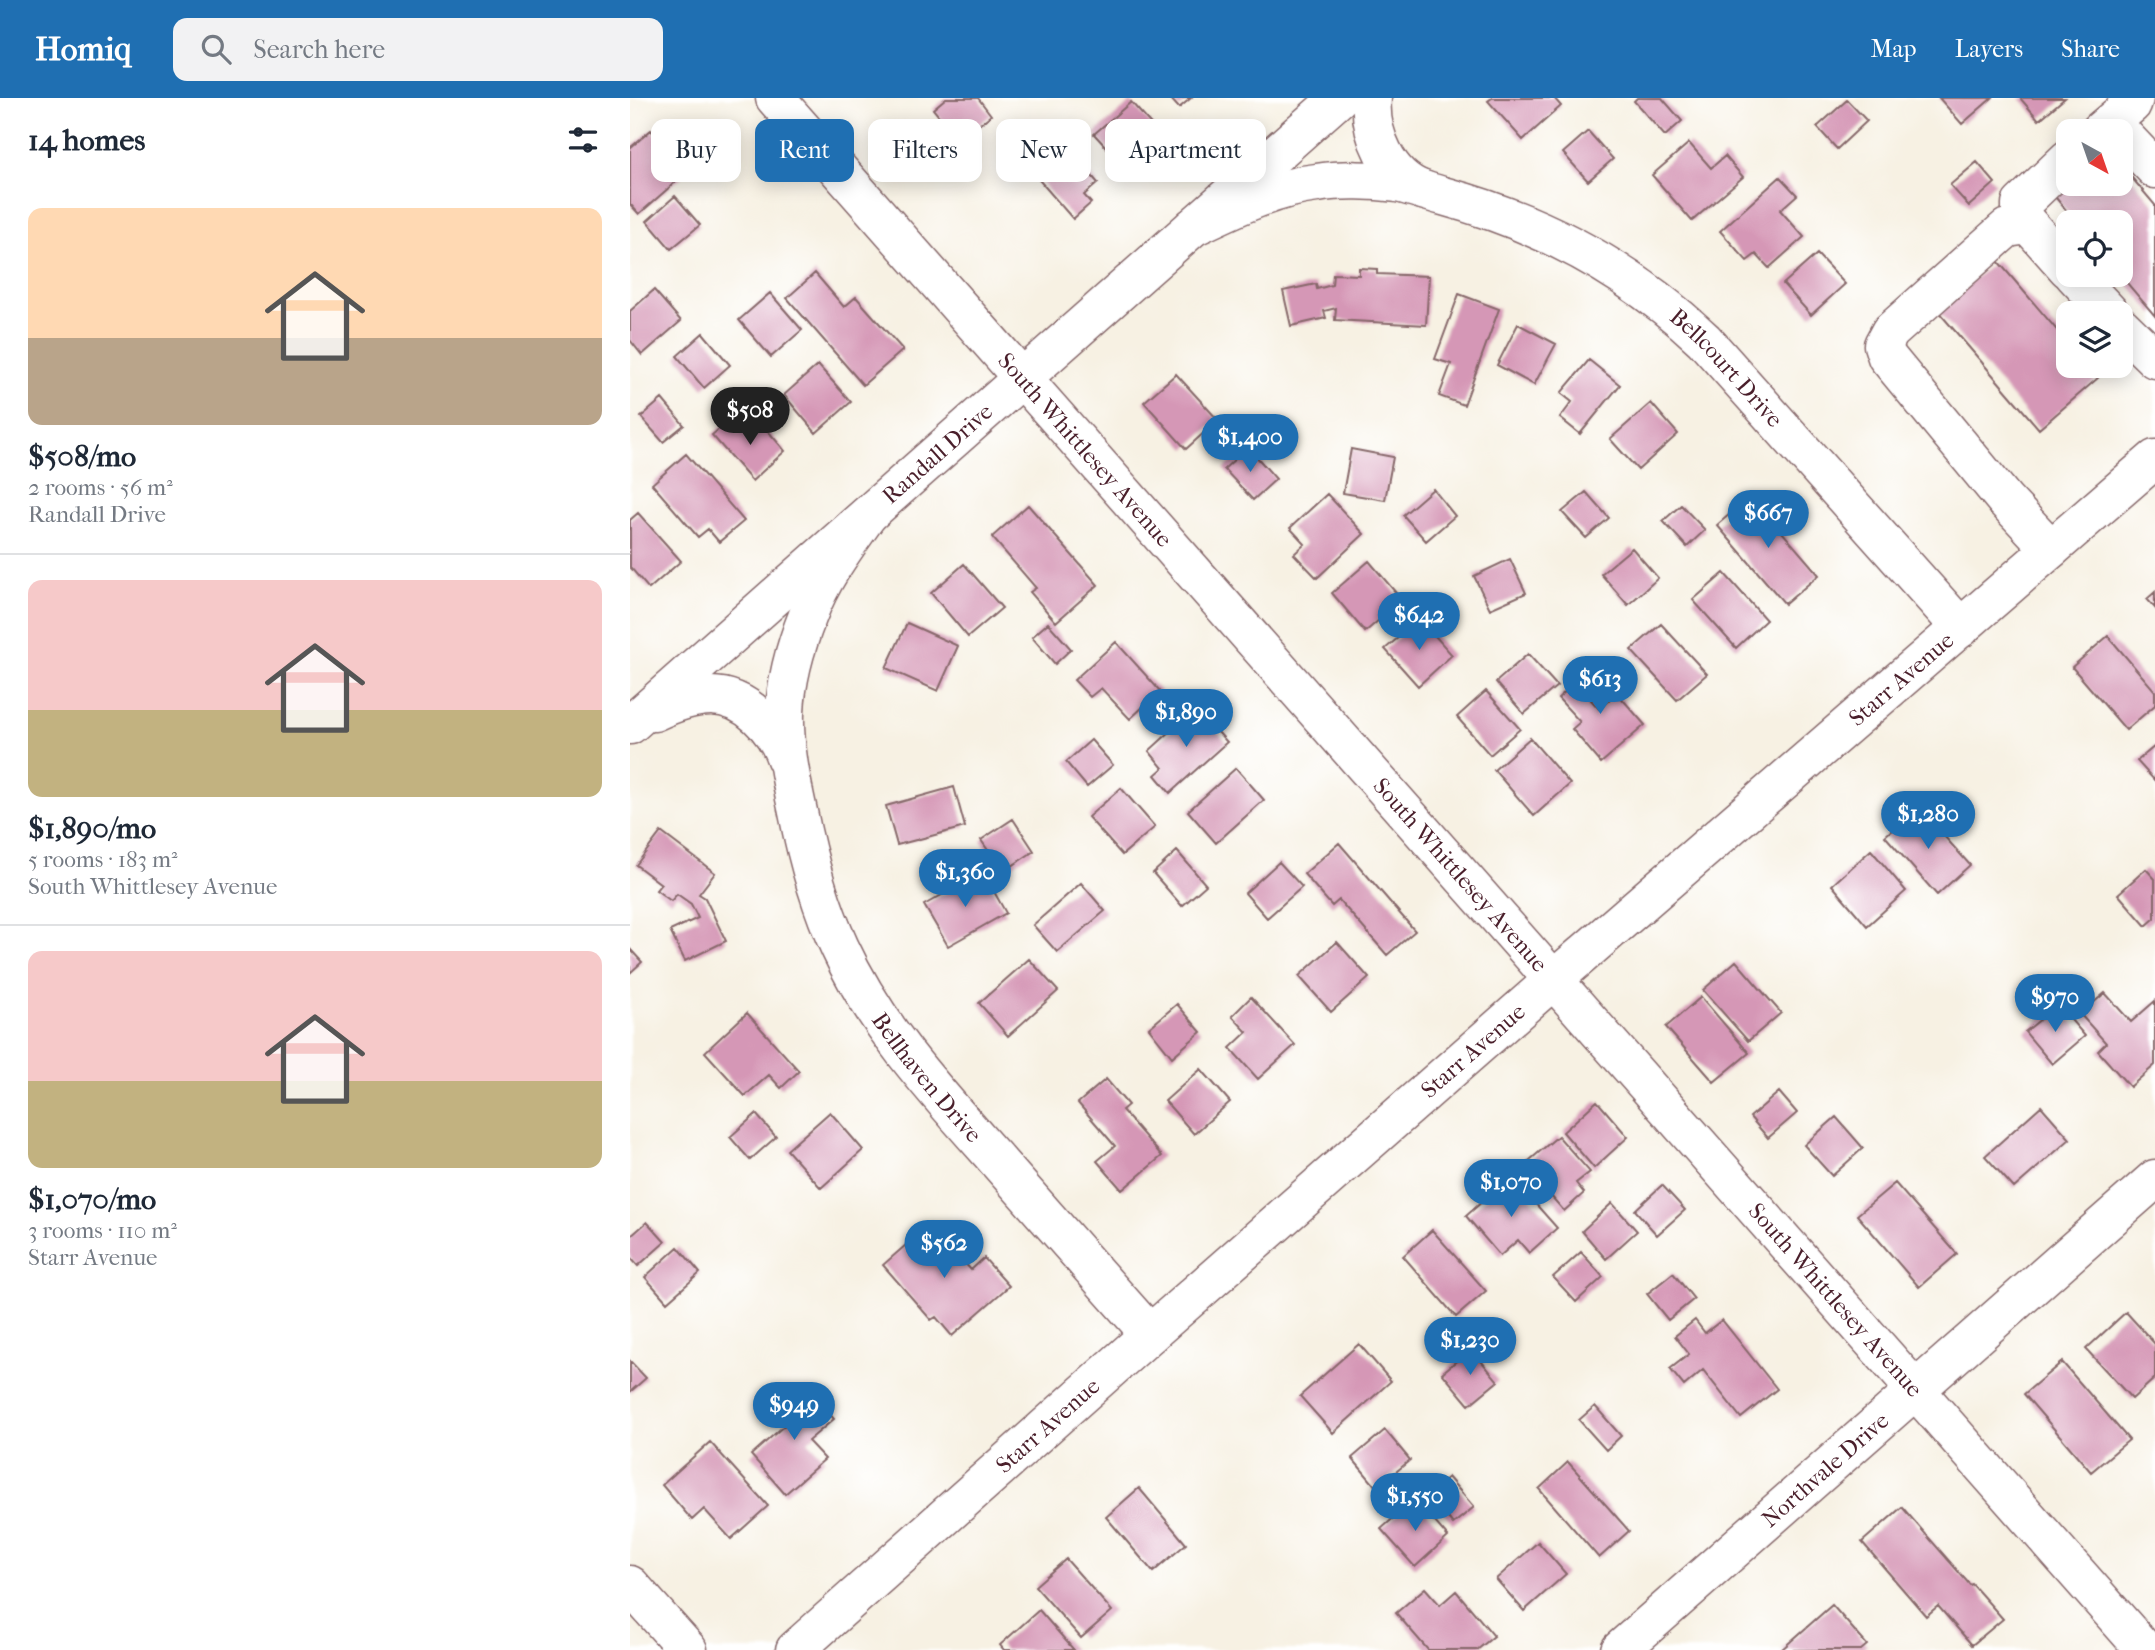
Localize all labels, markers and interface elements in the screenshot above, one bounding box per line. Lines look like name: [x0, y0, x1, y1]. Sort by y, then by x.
search box: [173, 18, 663, 81]
text: Homiq: [35, 30, 131, 69]
icon: search: [197, 30, 235, 68]
text: Search here: [253, 34, 385, 65]
text: Map: [1871, 35, 1917, 63]
text: Layers: [1955, 35, 2023, 63]
text: Share: [2061, 35, 2120, 63]
chip: Buy: [651, 119, 741, 182]
chip: Rent: [755, 119, 854, 182]
chip: Filters: [868, 119, 982, 182]
chip: New: [996, 119, 1091, 182]
chip: Apartment: [1105, 119, 1266, 182]
north arrow: [2056, 119, 2133, 196]
map controls: [2056, 119, 2133, 378]
icon: filters: [564, 121, 602, 159]
text: 14 homes: [28, 123, 145, 158]
button: locate: [2056, 210, 2133, 287]
icon: home: [252, 253, 378, 379]
button: layers: [2056, 301, 2133, 378]
street label: Bellcourt Drive: [1664, 303, 1788, 433]
street label: South Whittlesey Avenue: [992, 347, 1178, 552]
pin: $508: [709, 388, 791, 447]
text: $508: [727, 396, 773, 423]
street label: Randall Drive: [877, 398, 998, 510]
pin: $1,400: [1193, 414, 1307, 474]
text: $1,400: [1217, 423, 1283, 450]
text: $508/mo: [28, 439, 136, 474]
text: 2 rooms · 56 m²: [28, 474, 173, 501]
pin: $667: [1727, 490, 1809, 550]
text: $667: [1744, 499, 1792, 526]
text: Randall Drive: [28, 501, 166, 528]
pin: $642: [1378, 592, 1460, 652]
text: $642: [1394, 601, 1444, 628]
icon: home: [252, 625, 378, 751]
street label: Starr Avenue: [1844, 627, 1959, 732]
pin: $613: [1559, 656, 1641, 716]
text: $613: [1579, 665, 1621, 692]
pin: $1,890: [1129, 690, 1243, 749]
text: $1,890: [1155, 698, 1217, 725]
street label: South Whittlesey Avenue: [1368, 773, 1553, 977]
pin: $1,280: [1871, 792, 1985, 851]
text: $1,280: [1897, 800, 1959, 827]
text: $1,890/mo: [28, 811, 156, 846]
text: 5 rooms · 183 m²: [28, 846, 178, 873]
pin: $1,360: [908, 850, 1022, 909]
text: $1,360: [935, 858, 995, 885]
text: South Whittlesey Avenue: [28, 873, 277, 900]
pin: $970: [2014, 974, 2096, 1034]
text: $970: [2031, 983, 2079, 1010]
icon: home: [252, 996, 378, 1122]
street label: Starr Avenue: [1416, 998, 1531, 1104]
street label: Bellhaven Drive: [866, 1008, 987, 1148]
pin: $1,070: [1454, 1160, 1568, 1219]
text: $1,070: [1480, 1168, 1542, 1195]
text: $1,070/mo: [28, 1182, 156, 1217]
street label: South Whittlesey Avenue: [1743, 1198, 1928, 1403]
text: 3 rooms · 110 m²: [28, 1217, 177, 1244]
pin: $562: [903, 1220, 985, 1280]
text: $562: [921, 1229, 967, 1256]
text: Starr Avenue: [28, 1244, 157, 1271]
pin: $1,230: [1413, 1318, 1527, 1377]
text: $1,230: [1440, 1326, 1500, 1353]
street label: Starr Avenue: [990, 1372, 1105, 1479]
pin: $949: [753, 1382, 835, 1442]
text: $949: [769, 1391, 819, 1418]
street label: Northvale Drive: [1756, 1407, 1894, 1533]
pin: $1,550: [1358, 1474, 1472, 1533]
text: $1,550: [1386, 1482, 1444, 1509]

